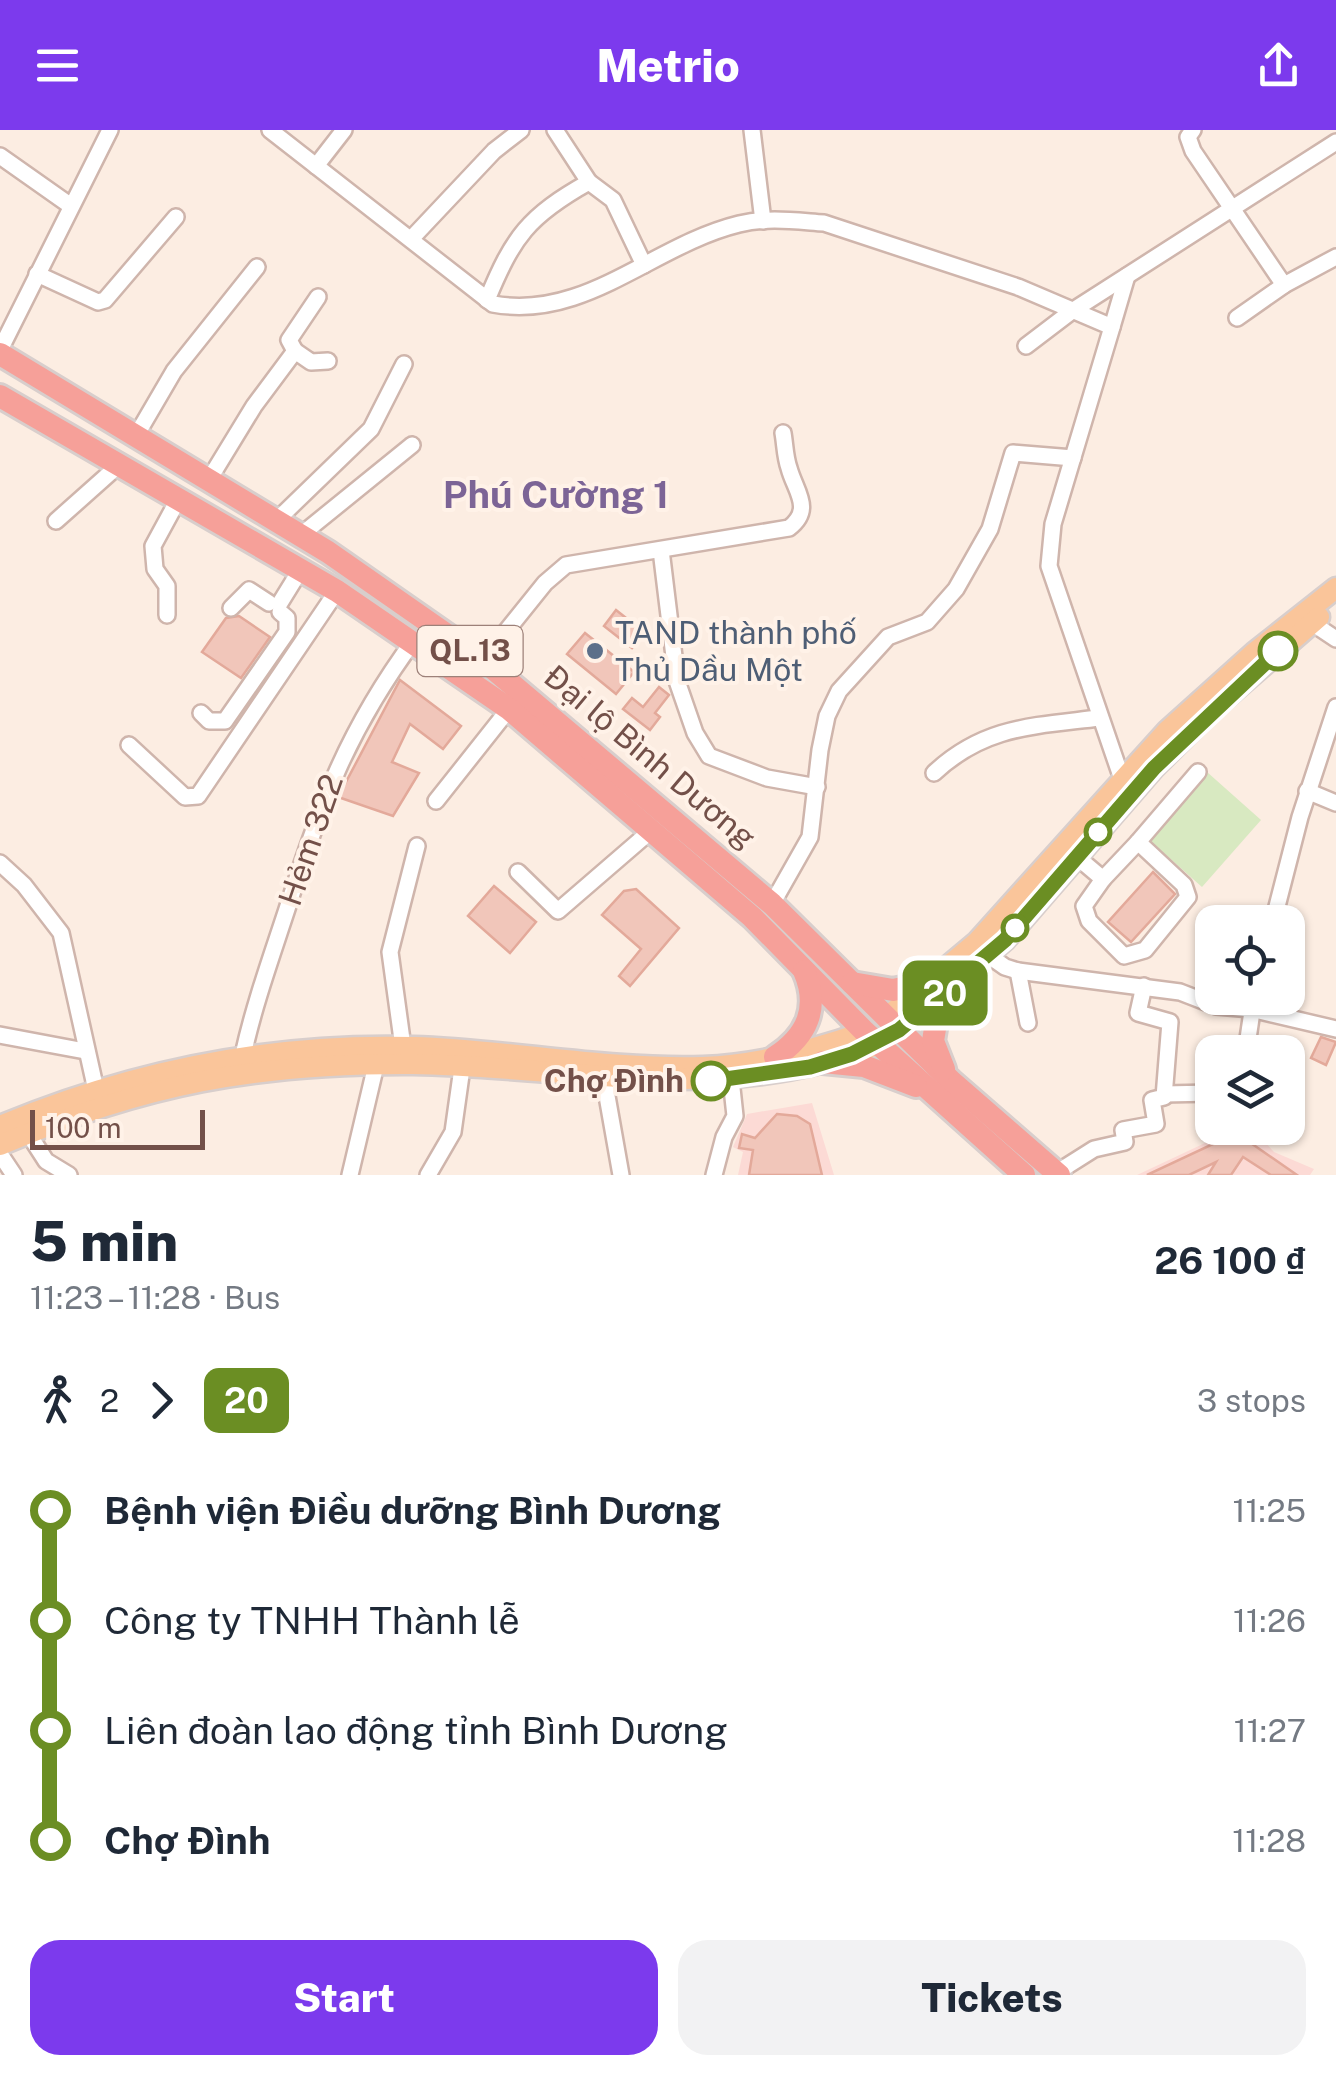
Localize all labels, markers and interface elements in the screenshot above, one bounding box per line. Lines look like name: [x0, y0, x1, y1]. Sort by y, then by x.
icon: menu: [30, 38, 85, 93]
icon: share: [1251, 38, 1306, 93]
text: Metrio: [596, 39, 740, 92]
district label: Phú Cường 1: [443, 472, 669, 517]
place label: TAND thành phố Thủ Dầu Một: [615, 614, 857, 688]
road number: QL.13: [418, 626, 522, 676]
unlabelled marker: [1259, 632, 1297, 670]
marker: TAND thành phố Thủ Dầu Một: [584, 640, 606, 662]
street label: Đại lộ Bình Dương: [537, 657, 764, 856]
street label: Hẻm 322: [271, 769, 350, 910]
unlabelled marker: [1085, 819, 1111, 845]
map controls: [1195, 905, 1305, 1145]
button: locate: [1195, 905, 1305, 1015]
unlabelled marker: [1002, 915, 1028, 941]
line badge: 20: [900, 960, 990, 1026]
text: 20: [923, 973, 967, 1014]
button: layers: [1195, 1035, 1305, 1145]
place label: Chợ Đình: [544, 1062, 684, 1099]
marker: Chợ Đình: [692, 1062, 730, 1100]
scale bar: [30, 1105, 205, 1150]
text: 100 m: [45, 1111, 122, 1144]
text: 5 min: [30, 1209, 178, 1273]
text: 26 100 ₫: [1154, 1238, 1306, 1283]
text: 11:23 – 11:28 · Bus: [30, 1279, 280, 1316]
icon: walk: [30, 1373, 85, 1428]
icon: forward: [134, 1373, 189, 1428]
text: 20: [224, 1380, 269, 1421]
text: 2: [100, 1382, 119, 1419]
text: 3 stops: [1197, 1382, 1306, 1419]
text: Bệnh viện Điều dưỡng Bình Dương: [104, 1488, 721, 1533]
text: 11:25: [1233, 1492, 1306, 1529]
text: Công ty TNHH Thành lễ: [104, 1598, 520, 1643]
text: 11:26: [1233, 1602, 1306, 1639]
text: Liên đoàn lao động tỉnh Bình Dương: [104, 1708, 728, 1753]
text: 11:27: [1234, 1712, 1306, 1749]
text: Chợ Đình: [104, 1818, 270, 1863]
text: 11:28: [1232, 1822, 1306, 1859]
button: Start: [30, 1940, 658, 2055]
button: Tickets: [678, 1940, 1306, 2055]

